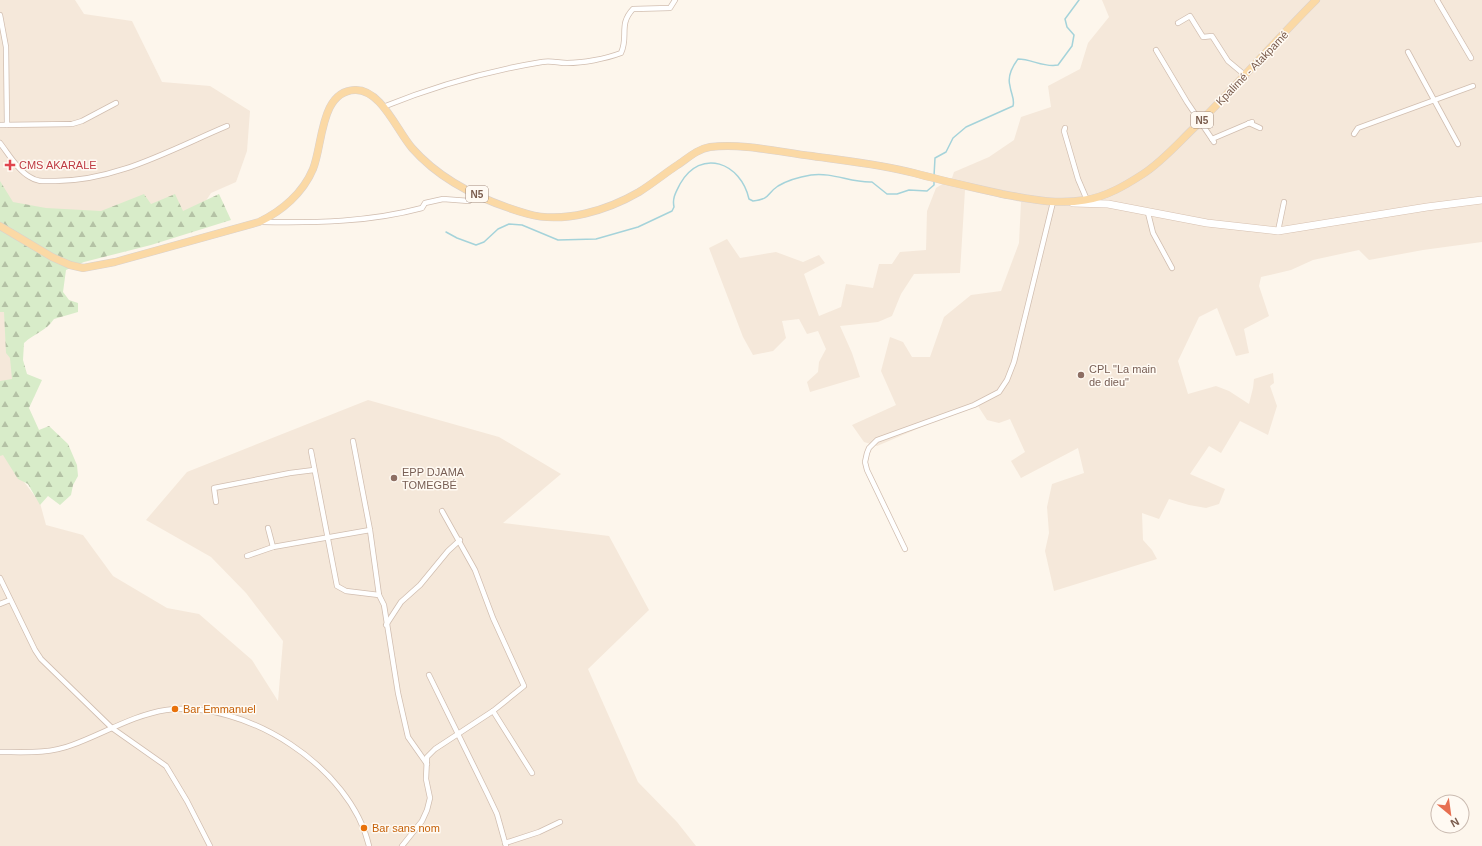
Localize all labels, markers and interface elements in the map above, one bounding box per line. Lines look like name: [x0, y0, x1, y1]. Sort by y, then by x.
street label: Kpalimé - Atakpamé: [1213, 28, 1291, 108]
road number: N5: [1191, 112, 1213, 128]
marker: CMS AKARALE: [4, 159, 16, 171]
place label: CMS AKARALE: [19, 159, 97, 171]
road number: N5: [466, 186, 488, 202]
place label: CPL "La main de dieu": [1089, 363, 1156, 388]
marker: CPL "La main de dieu": [1076, 370, 1086, 380]
place label: EPP DJAMA TOMEGBÉ: [402, 466, 465, 491]
marker: EPP DJAMA TOMEGBÉ: [389, 473, 399, 483]
place label: Bar Emmanuel: [183, 703, 256, 715]
marker: Bar Emmanuel: [170, 704, 180, 714]
north arrow: [1430, 794, 1470, 834]
text: N: [1448, 816, 1461, 830]
place label: Bar sans nom: [372, 822, 440, 834]
marker: Bar sans nom: [359, 823, 369, 833]

